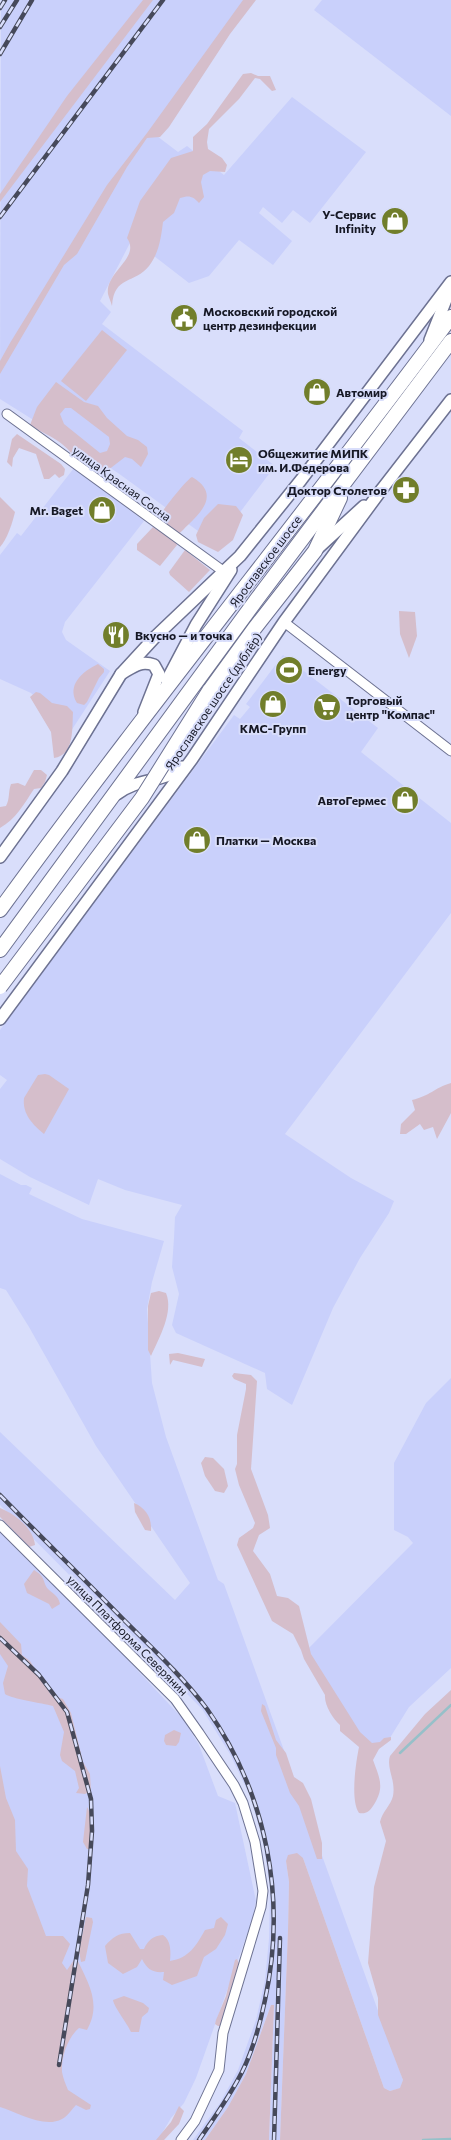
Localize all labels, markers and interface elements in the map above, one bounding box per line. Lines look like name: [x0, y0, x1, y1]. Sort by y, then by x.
shop icon: У-Сервис Infinity: [380, 206, 410, 236]
place label: У-Сервис Infinity: [322, 207, 376, 235]
public building icon: Московский городской центр дезинфекции: [169, 303, 199, 333]
place label: Московский городской центр дезинфекции: [203, 304, 337, 332]
shop icon: Автомир: [302, 377, 332, 407]
place label: Автомир: [336, 385, 387, 399]
street label: улица Красная Сосна: [70, 443, 174, 523]
hotel icon: Общежитие МИПК им. И.Федерова: [224, 445, 254, 475]
place label: Общежитие МИПК им. И.Федерова: [258, 446, 369, 474]
pharmacy icon: Доктор Столетов: [391, 475, 421, 505]
place label: Доктор Столетов: [287, 483, 387, 497]
shop icon: Mr. Baget: [87, 495, 117, 525]
place label: Mr. Baget: [30, 503, 83, 517]
street label: Ярославское шоссе: [226, 513, 304, 609]
restaurant icon: Вкусно — и точка: [101, 620, 131, 650]
place label: Вкусно — и точка: [135, 628, 232, 642]
street label: Ярославское шоссе (дублёр): [162, 630, 264, 772]
sports icon: Energy: [274, 655, 304, 685]
place label: Energy: [308, 663, 347, 677]
shop icon: КМС-Групп: [258, 689, 288, 719]
supermarket icon: Торговый центр "Компас": [312, 692, 342, 722]
place label: Торговый центр "Компас": [346, 693, 435, 721]
place label: КМС-Групп: [240, 721, 306, 735]
shop icon: АвтоГермес: [390, 785, 420, 815]
place label: АвтоГермес: [318, 793, 386, 807]
shop icon: Платки — Москва: [182, 825, 212, 855]
place label: Платки — Москва: [216, 833, 316, 847]
street label: улица Платформа Северянин: [65, 1572, 191, 1698]

